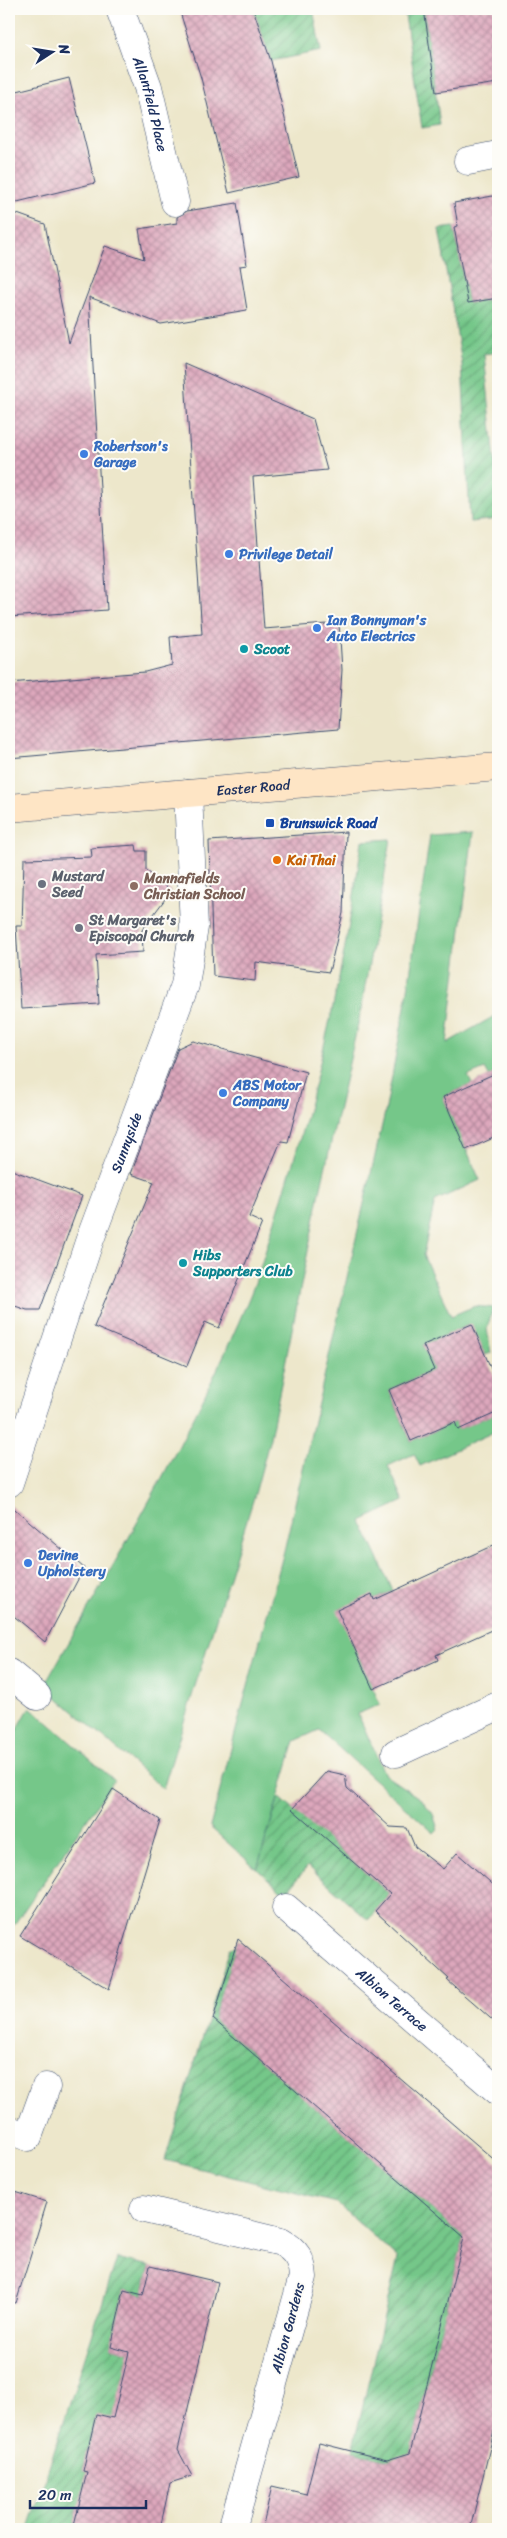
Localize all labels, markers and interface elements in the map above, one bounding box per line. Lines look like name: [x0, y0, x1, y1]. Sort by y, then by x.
north arrow: [28, 28, 78, 78]
text: N: [51, 41, 78, 57]
street label: Allanfield Place: [125, 52, 175, 154]
place label: Robertson's Garage: [93, 434, 168, 475]
marker: Robertson's Garage: [78, 448, 90, 460]
place label: Privilege Detail: [239, 542, 334, 567]
marker: Privilege Detail: [223, 548, 235, 560]
place label: Ian Bonnyman's Auto Electrics: [326, 608, 427, 649]
marker: Ian Bonnyman's Auto Electrics: [311, 622, 323, 634]
place label: Scoot: [253, 637, 291, 662]
marker: Scoot: [238, 643, 250, 655]
street label: Easter Road: [215, 772, 293, 803]
place label: Brunswick Road: [280, 811, 378, 836]
marker: Brunswick Road: [264, 817, 276, 829]
place label: Kai Thai: [286, 848, 337, 873]
marker: Kai Thai: [271, 854, 283, 866]
place label: Mustard Seed: [51, 864, 105, 905]
place label: Mannafields Christian School: [143, 866, 246, 907]
marker: Mustard Seed: [36, 878, 48, 890]
marker: Mannafields Christian School: [128, 880, 140, 892]
place label: St Margaret's Episcopal Church: [88, 908, 195, 949]
marker: St Margaret's Episcopal Church: [73, 922, 85, 934]
place label: ABS Motor Company: [232, 1073, 302, 1114]
marker: ABS Motor Company: [217, 1087, 229, 1099]
street label: Sunnyside: [103, 1108, 149, 1177]
place label: Hibs Supporters Club: [192, 1243, 293, 1284]
marker: Hibs Supporters Club: [177, 1257, 189, 1269]
place label: Devine Upholstery: [38, 1543, 107, 1584]
marker: Devine Upholstery: [22, 1557, 34, 1569]
street label: Albion Terrace: [349, 1960, 434, 2038]
street label: Albion Gardens: [264, 2279, 312, 2377]
scale bar: [30, 2478, 146, 2510]
text: 20 m: [38, 2482, 72, 2508]

